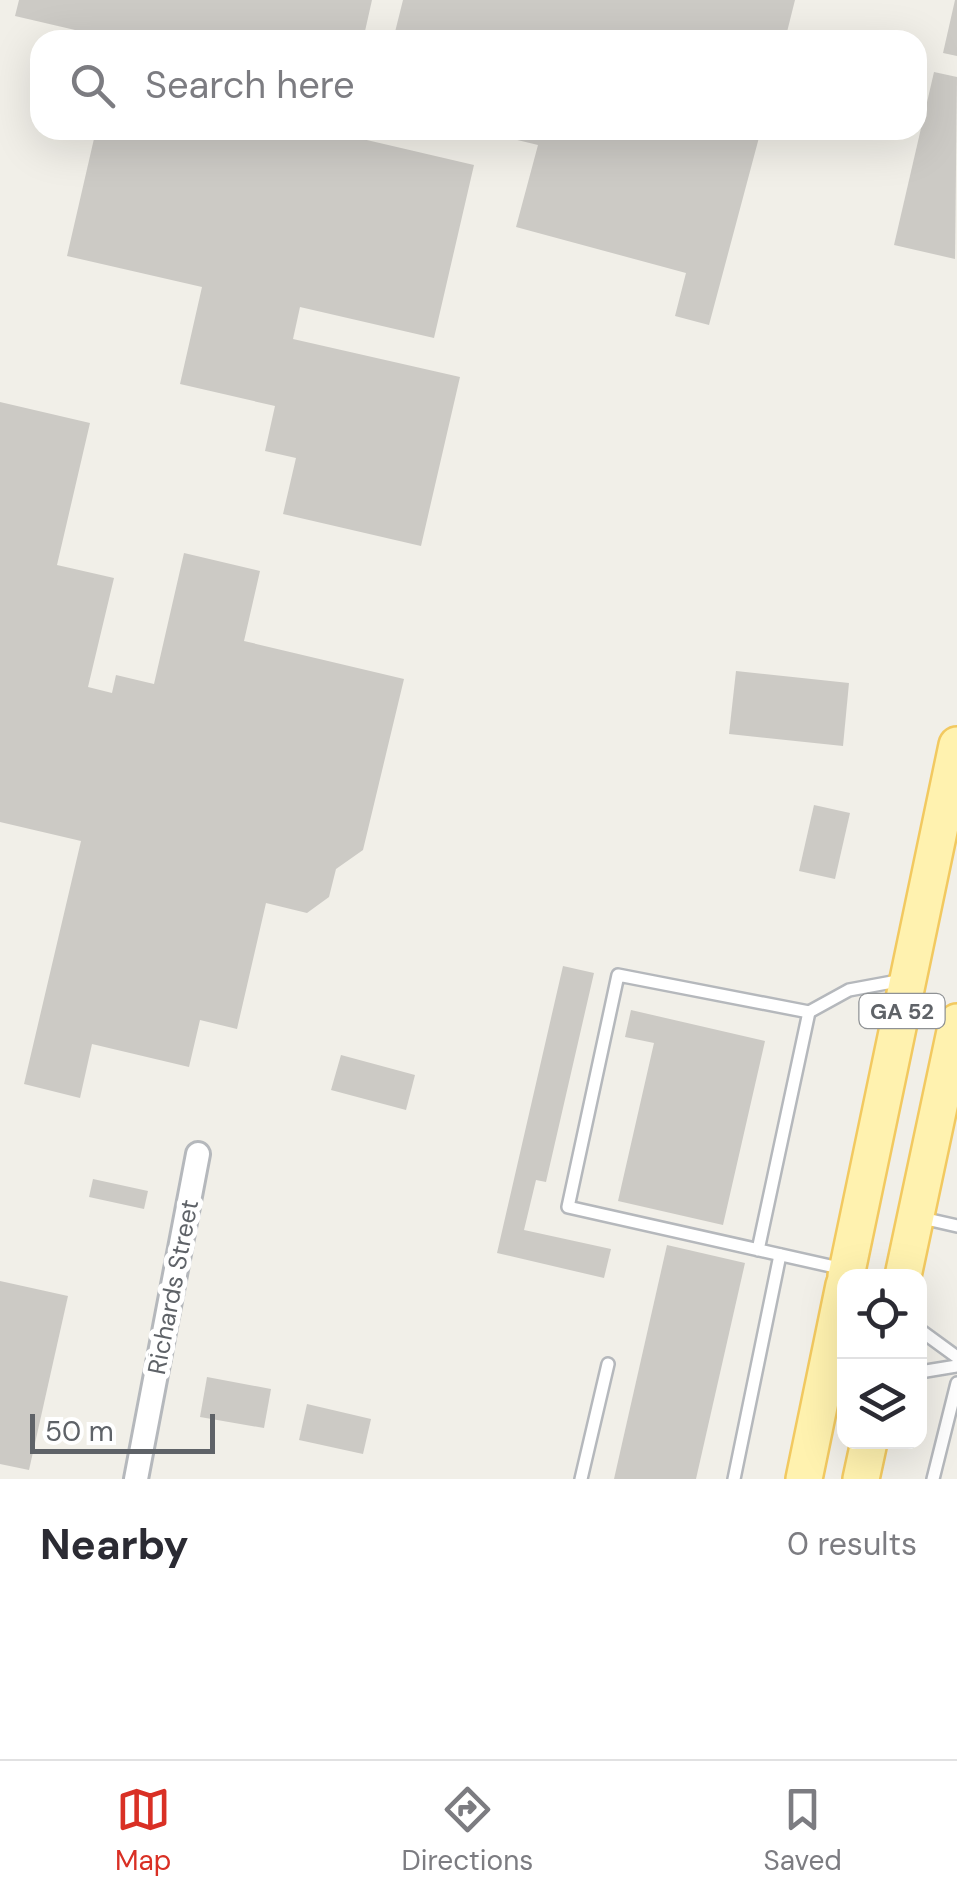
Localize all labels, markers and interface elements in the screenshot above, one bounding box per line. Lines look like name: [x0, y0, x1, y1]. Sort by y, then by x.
search box: [30, 30, 927, 140]
icon: search: [65, 58, 120, 113]
text: Search here: [145, 60, 355, 110]
road number: GA 52: [860, 994, 944, 1028]
street label: Richards Street: [140, 1197, 206, 1377]
map controls: [837, 1269, 927, 1449]
button: locate: [837, 1269, 927, 1359]
button: layers: [837, 1359, 927, 1449]
scale bar: [30, 1409, 215, 1454]
text: 50 m: [45, 1413, 114, 1450]
text: Nearby: [40, 1517, 189, 1572]
text: 0 results: [787, 1523, 917, 1565]
tab: Map: [115, 1782, 171, 1879]
tab: Directions: [402, 1782, 533, 1879]
tab: Saved: [763, 1782, 842, 1879]

